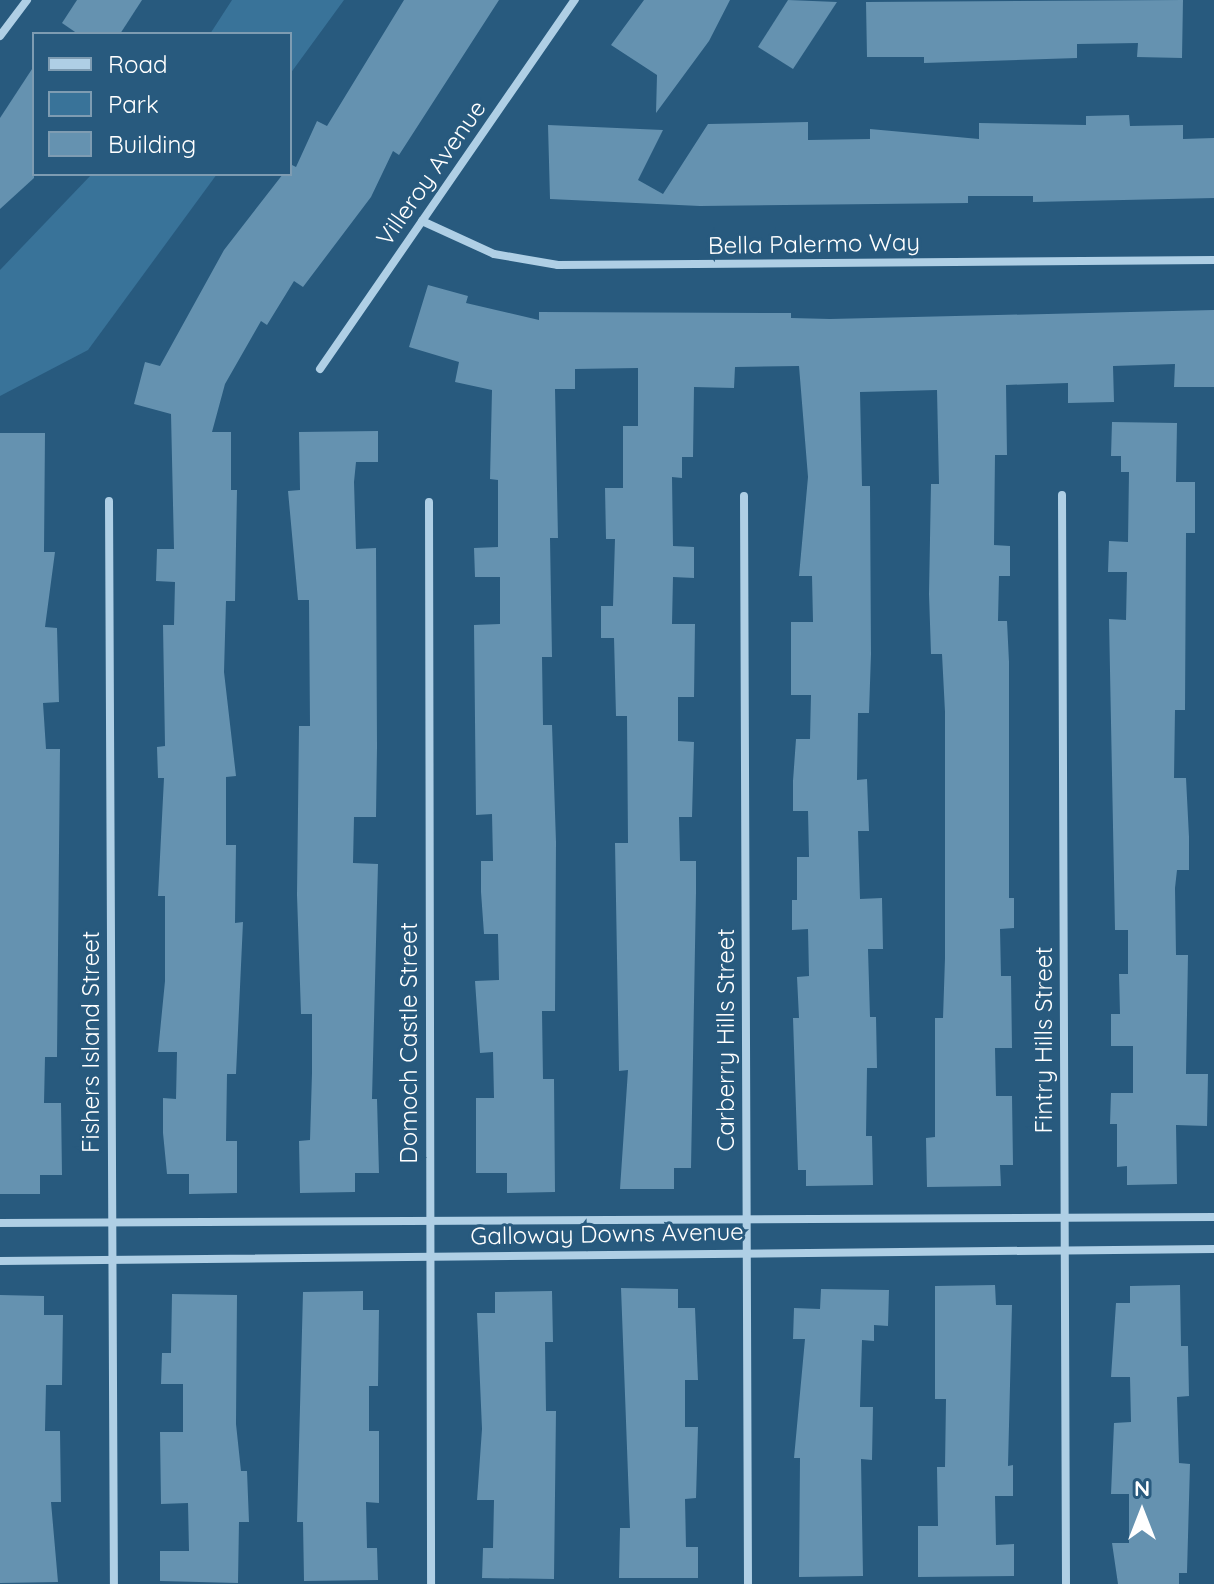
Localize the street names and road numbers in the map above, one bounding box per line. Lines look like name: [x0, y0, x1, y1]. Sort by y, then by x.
street label: Villeroy Avenue: [370, 95, 492, 251]
street label: Bella Palermo Way: [708, 228, 920, 260]
street label: Domoch Castle Street: [395, 922, 423, 1164]
street label: Carberry Hills Street: [712, 928, 740, 1152]
street label: Fishers Island Street: [77, 931, 105, 1153]
street label: Fintry Hills Street: [1030, 946, 1058, 1134]
street label: Galloway Downs Avenue: [470, 1217, 744, 1251]

